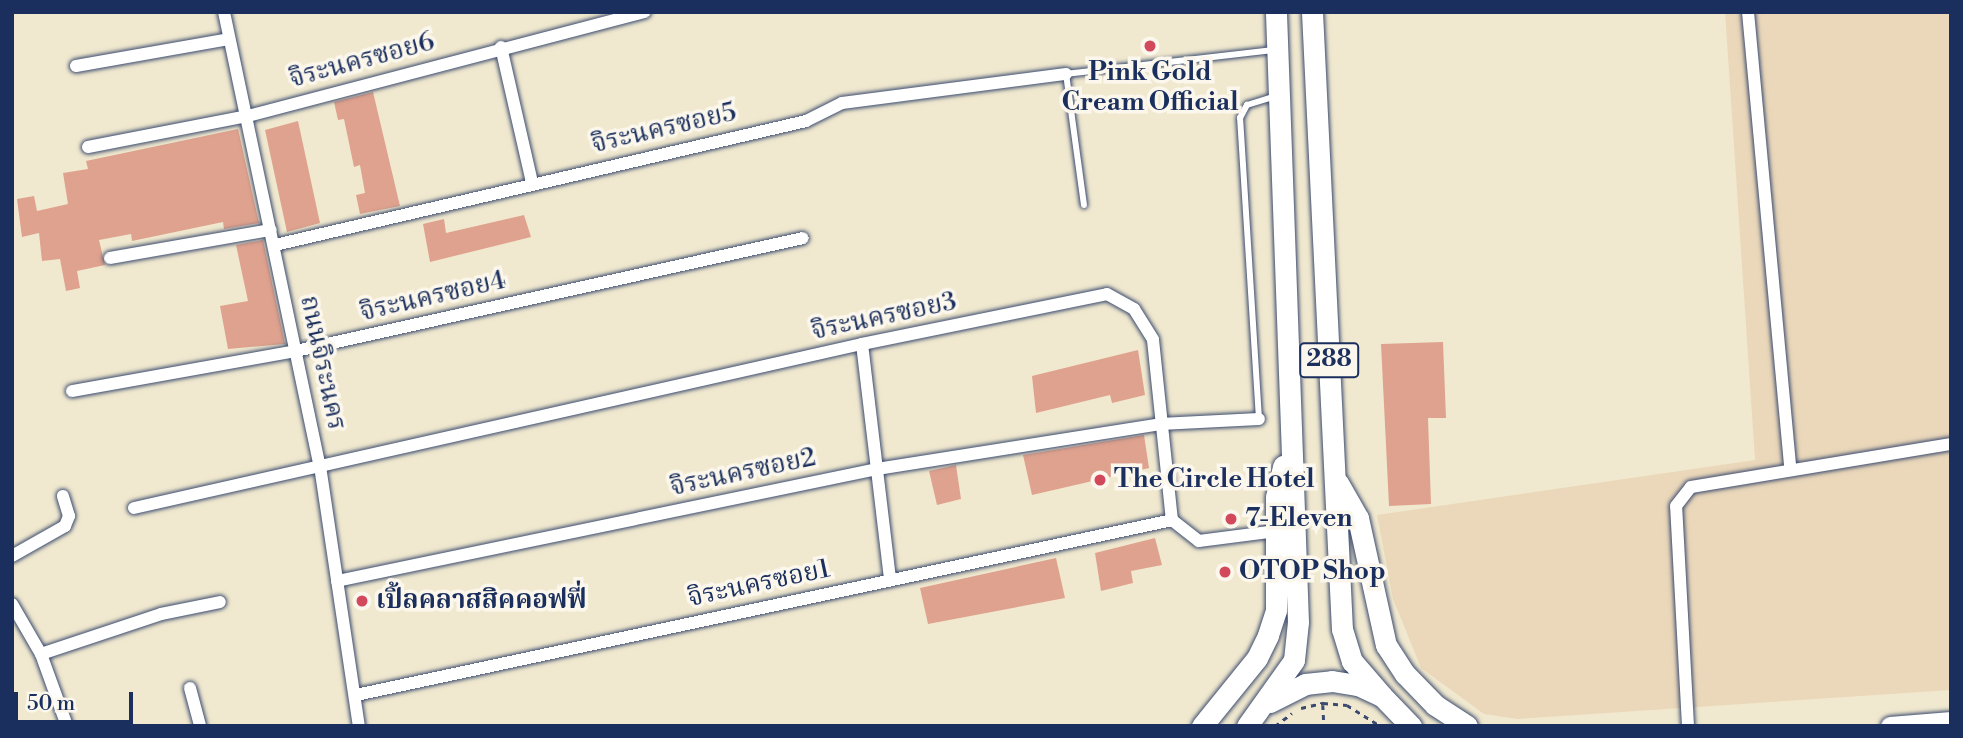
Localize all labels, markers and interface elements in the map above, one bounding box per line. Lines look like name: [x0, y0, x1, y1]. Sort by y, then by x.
street label: จิระนครซอย6: [286, 27, 438, 95]
marker: Pink Gold Cream Official: [1142, 38, 1158, 54]
place label: Pink Gold Cream Official: [1061, 57, 1239, 119]
street label: จิระนครซอย5: [589, 97, 739, 161]
street label: จิระนครซอย4: [357, 265, 509, 329]
street label: จิระนครซอย3: [809, 286, 959, 348]
street label: ถนนจิระนคร: [292, 293, 352, 433]
road number: 288: [1298, 340, 1360, 380]
street label: จิระนครซอย2: [667, 442, 819, 504]
place label: The Circle Hotel: [1114, 464, 1315, 496]
marker: The Circle Hotel: [1092, 472, 1108, 488]
place label: 7-Eleven: [1245, 503, 1352, 535]
marker: 7-Eleven: [1223, 511, 1239, 527]
street label: จิระนครซอย1: [685, 554, 833, 614]
place label: OTOP Shop: [1239, 556, 1386, 588]
marker: OTOP Shop: [1217, 564, 1233, 580]
place label: เปิ้ลคลาสสิคคอฟฟี่: [376, 585, 586, 617]
marker: เปิ้ลคลาสสิคคอฟฟี่: [354, 593, 370, 609]
scale bar: [18, 678, 136, 722]
text: 50 m: [27, 691, 75, 717]

